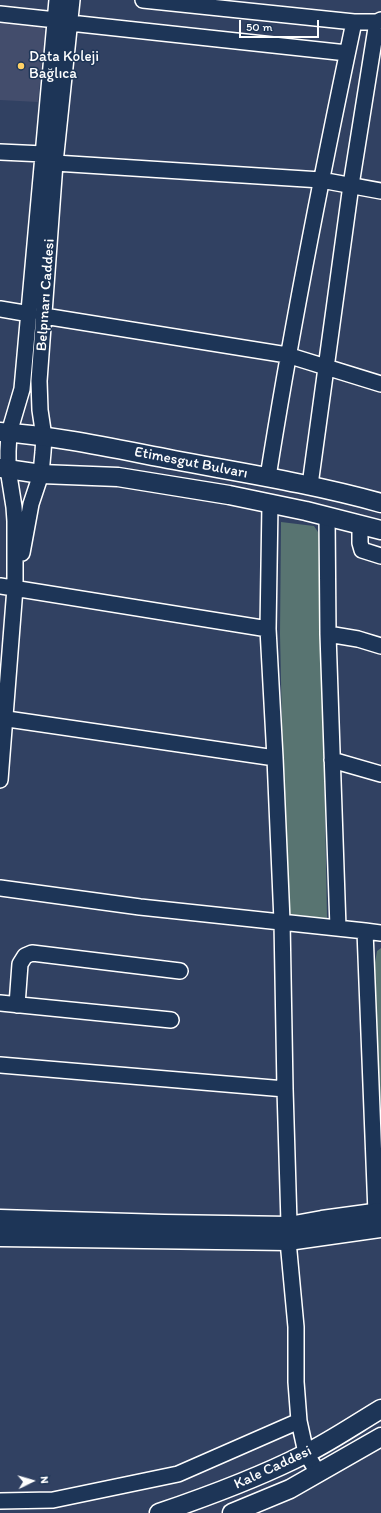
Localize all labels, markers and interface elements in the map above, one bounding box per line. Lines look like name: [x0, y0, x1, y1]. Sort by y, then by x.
scale bar: [241, 12, 321, 38]
text: 50 m: [246, 20, 272, 34]
place label: Data Koleji Bağlıca: [29, 48, 99, 83]
marker: Data Koleji Bağlıca: [16, 61, 26, 71]
street label: Belpınarı Caddesi: [33, 238, 59, 352]
street label: Etimesgut Bulvarı: [133, 443, 249, 483]
street label: Kale Caddesi: [231, 1442, 315, 1494]
north arrow: [12, 1461, 52, 1501]
text: N: [38, 1476, 51, 1484]

